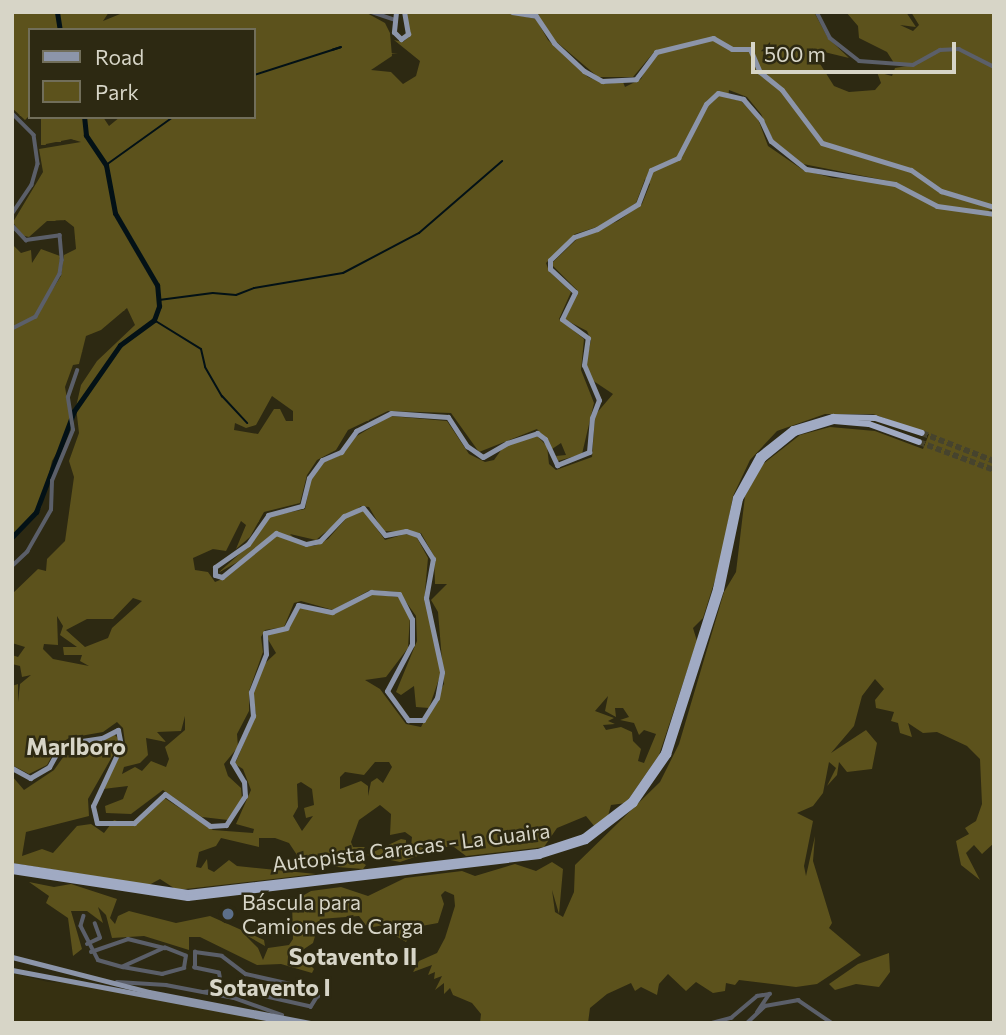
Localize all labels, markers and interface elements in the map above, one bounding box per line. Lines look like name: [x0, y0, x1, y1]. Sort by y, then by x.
legend: [28, 28, 256, 119]
scale bar: [754, 28, 959, 72]
text: 500 m: [764, 41, 826, 66]
text: Road: [95, 44, 144, 69]
text: Park: [95, 79, 139, 104]
district label: Marlboro: [26, 732, 126, 760]
street label: Autopista Caracas - La Guaira: [271, 817, 551, 877]
place label: Báscula para Camiones de Carga: [242, 889, 424, 939]
marker: Báscula para Camiones de Carga: [220, 906, 236, 922]
district label: Sotavento II: [289, 942, 417, 970]
district label: Sotavento I: [209, 973, 331, 1001]

